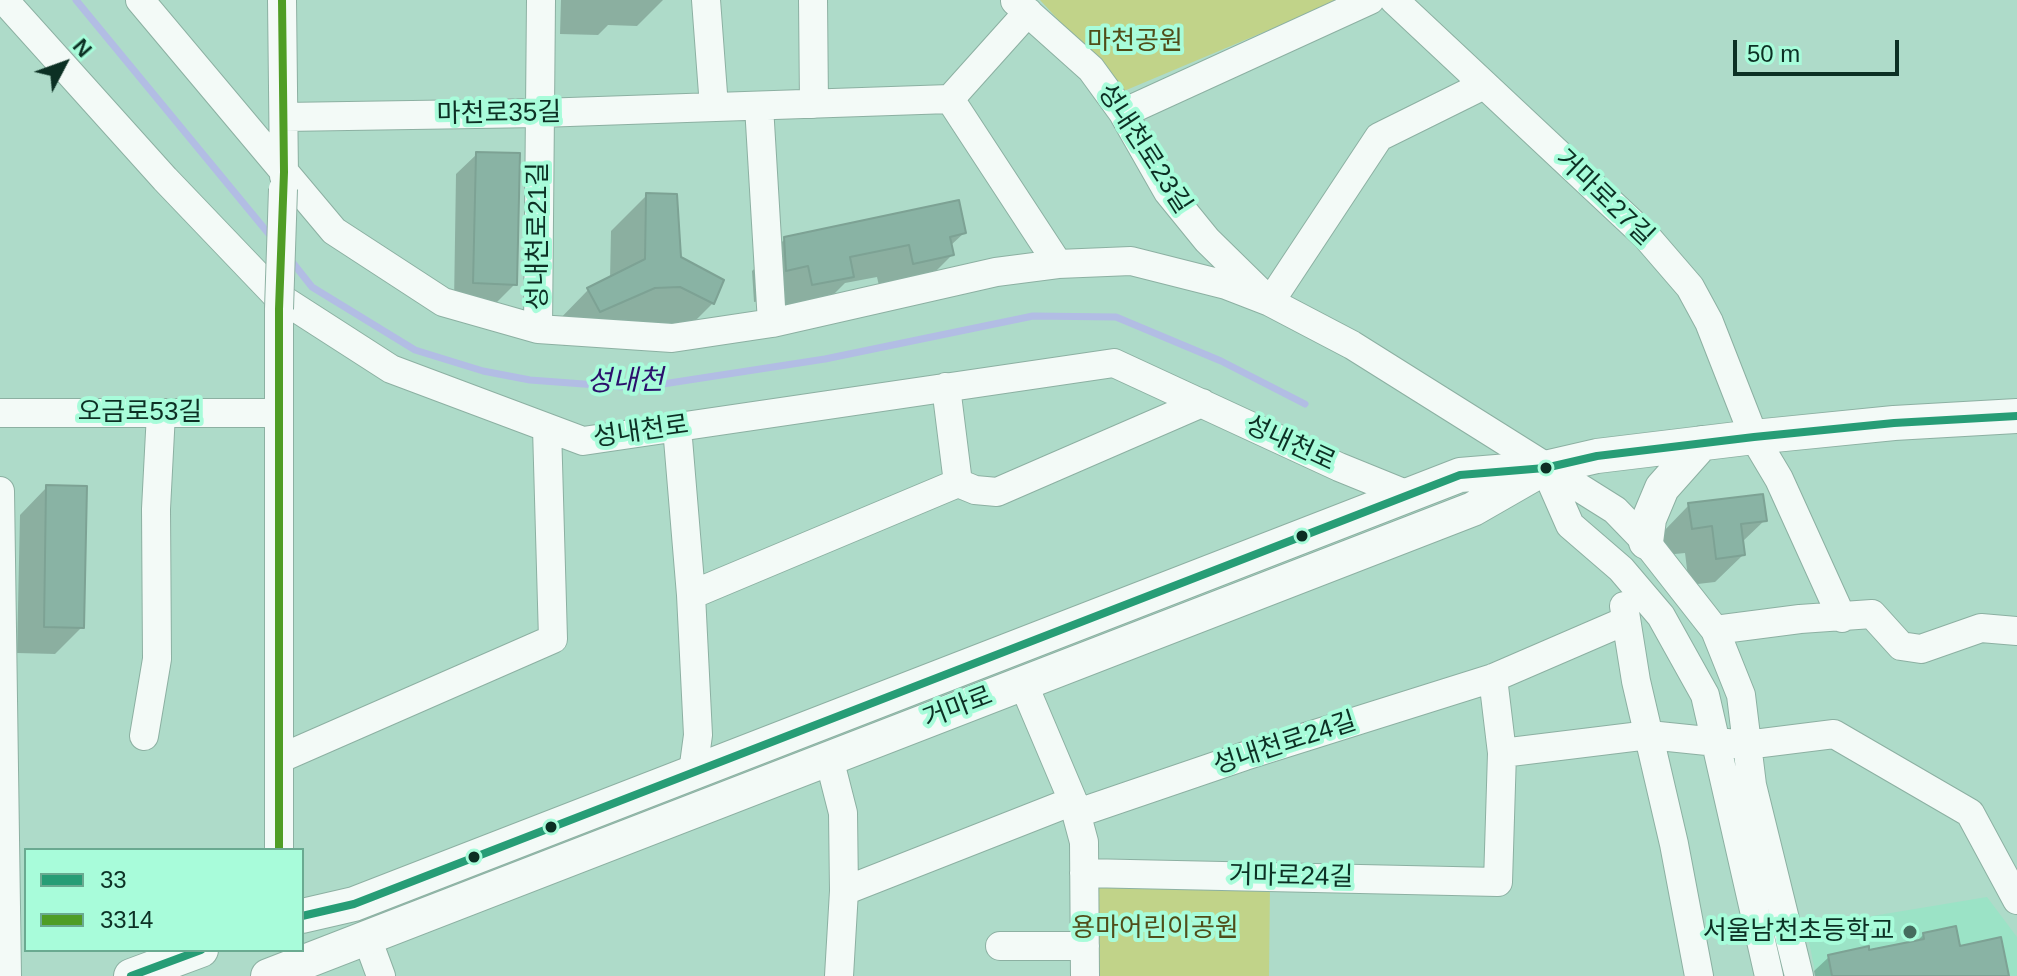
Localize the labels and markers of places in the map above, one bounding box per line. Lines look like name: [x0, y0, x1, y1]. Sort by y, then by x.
unlabelled marker: [1538, 460, 1554, 476]
unlabelled marker: [1294, 528, 1310, 544]
unlabelled marker: [543, 819, 559, 835]
unlabelled marker: [466, 849, 482, 865]
place label: 서울남천초등학교: [1703, 916, 1894, 948]
marker: 서울남천초등학교: [1901, 923, 1919, 941]

